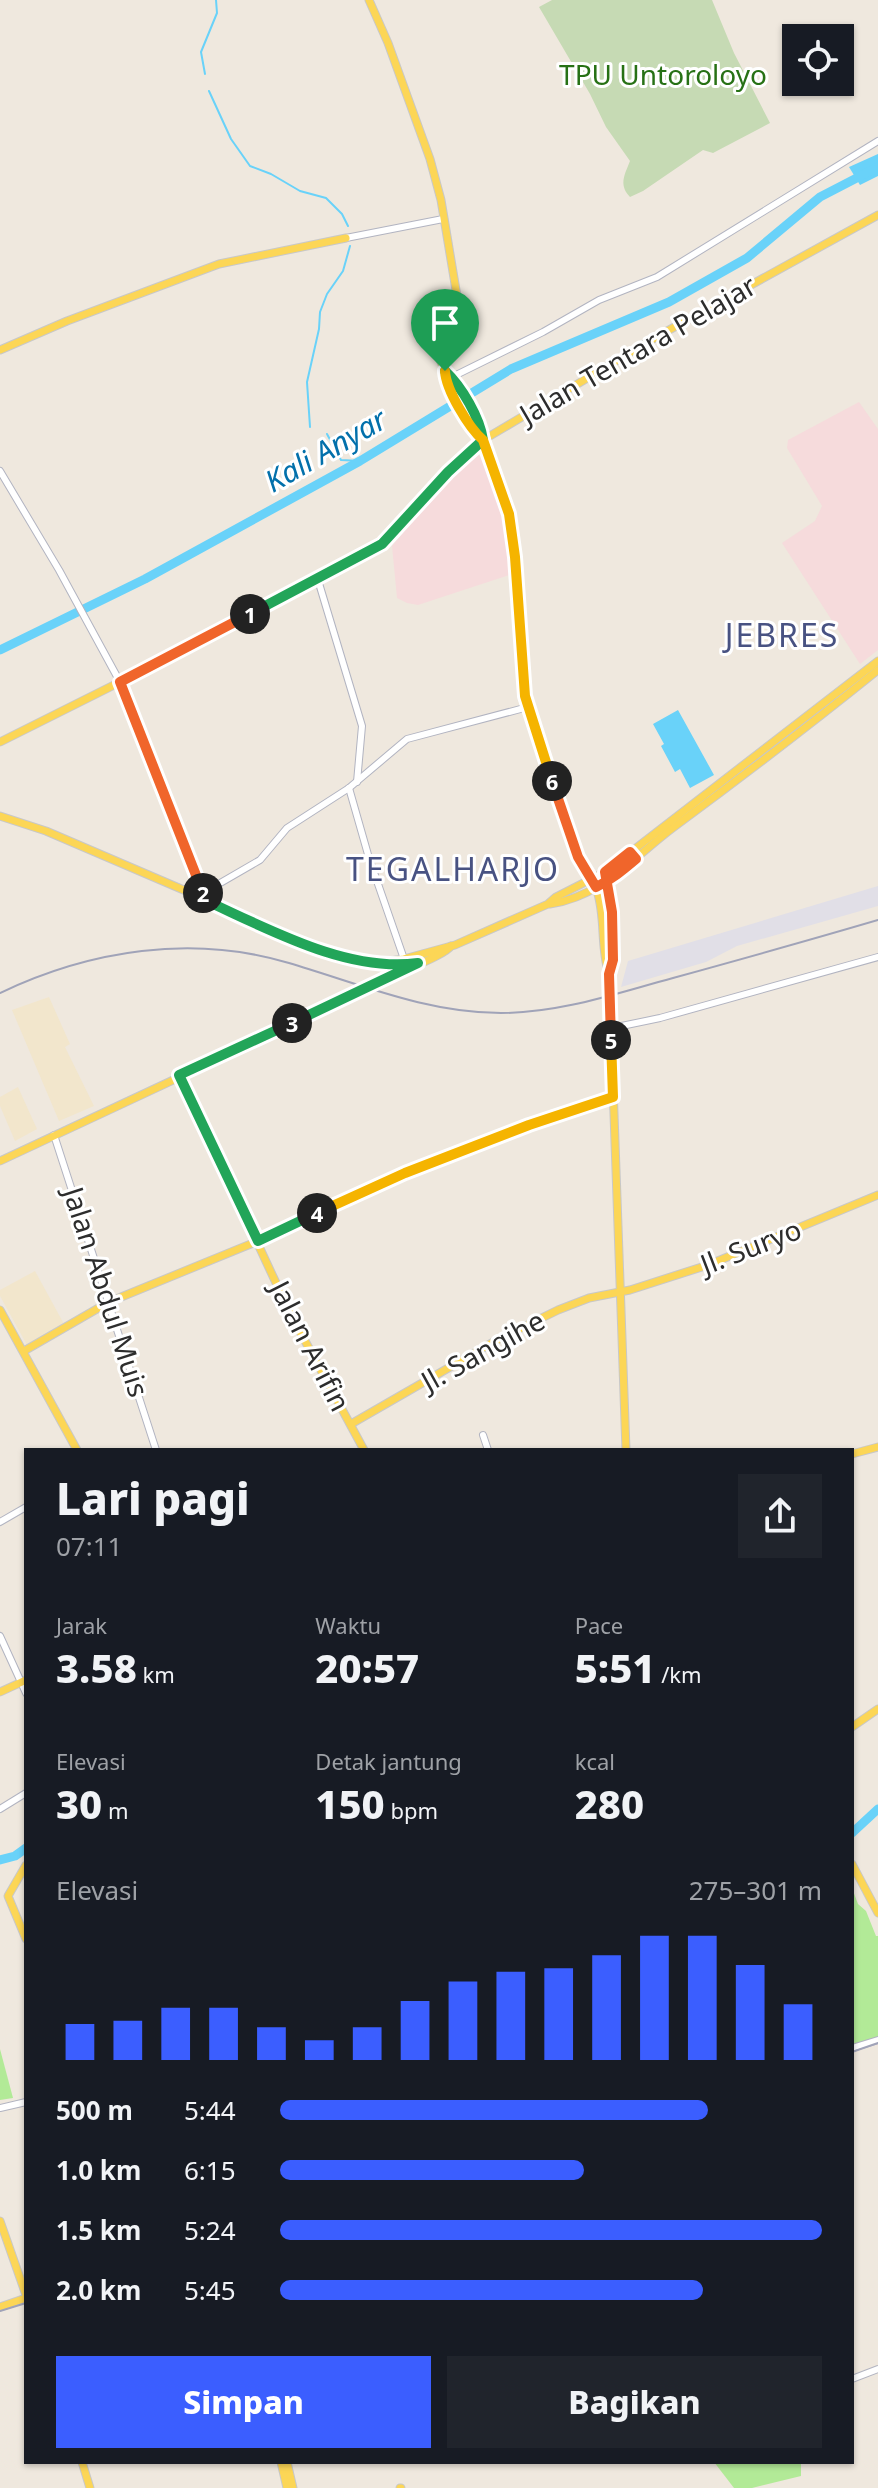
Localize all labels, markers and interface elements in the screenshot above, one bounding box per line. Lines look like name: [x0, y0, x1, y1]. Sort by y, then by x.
map controls: [782, 24, 854, 96]
button: locate: [782, 24, 854, 96]
park label: TPU Untoroloyo: [559, 55, 767, 93]
street label: Jalan Tentara Pelajar: [510, 266, 763, 434]
pin: [411, 289, 479, 371]
icon: arrive: [423, 301, 467, 345]
water label: Kali Anyar: [257, 398, 395, 501]
pin: 1: [230, 594, 270, 634]
text: 1: [244, 599, 256, 629]
district label: JEBRES: [722, 613, 839, 656]
pin: 6: [532, 761, 572, 801]
text: 6: [546, 766, 558, 796]
district label: TEGALHARJO: [346, 847, 560, 890]
pin: 2: [183, 873, 223, 913]
text: 2: [197, 878, 209, 908]
pin: 3: [272, 1003, 312, 1043]
text: 3: [286, 1008, 298, 1038]
pin: 5: [591, 1020, 631, 1060]
text: 5: [605, 1025, 617, 1055]
street label: Jalan Abdul Muis: [54, 1179, 159, 1401]
pin: 4: [297, 1193, 337, 1233]
text: 4: [311, 1198, 323, 1228]
street label: Jl. Suryo: [692, 1209, 807, 1284]
street label: Jalan Arifin: [260, 1271, 360, 1417]
street label: Jl. Sangihe: [411, 1301, 551, 1401]
text: Lari pagi: [56, 1468, 250, 1528]
button: share: [738, 1474, 822, 1558]
text: 07:11: [56, 1528, 122, 1564]
text: Jarak: [56, 1610, 107, 1640]
text: Waktu: [315, 1610, 381, 1640]
text: Pace: [575, 1610, 623, 1640]
text: 3.58: [56, 1640, 137, 1695]
text: 20:57: [315, 1640, 419, 1695]
text: 5:51: [575, 1640, 655, 1695]
text: km: [137, 1659, 175, 1689]
text: /km: [655, 1659, 702, 1689]
text: Elevasi: [56, 1746, 126, 1776]
text: Detak jantung: [315, 1746, 462, 1776]
text: kcal: [575, 1746, 615, 1776]
text: 30: [56, 1776, 102, 1831]
text: 150: [315, 1776, 385, 1831]
text: 280: [575, 1776, 644, 1831]
text: m: [102, 1795, 129, 1825]
text: bpm: [385, 1795, 438, 1825]
text: Elevasi: [56, 1872, 138, 1908]
text: 275–301 m: [689, 1872, 822, 1908]
text: 500 m: [56, 2092, 133, 2128]
text: 5:44: [184, 2092, 236, 2128]
text: 1.0 km: [56, 2152, 141, 2188]
text: 6:15: [184, 2152, 236, 2188]
text: 1.5 km: [56, 2212, 141, 2248]
text: 5:24: [184, 2212, 236, 2248]
text: 2.0 km: [56, 2272, 141, 2308]
text: 5:45: [184, 2272, 236, 2308]
button: Simpan: [56, 2356, 431, 2448]
button: Bagikan: [447, 2356, 822, 2448]

